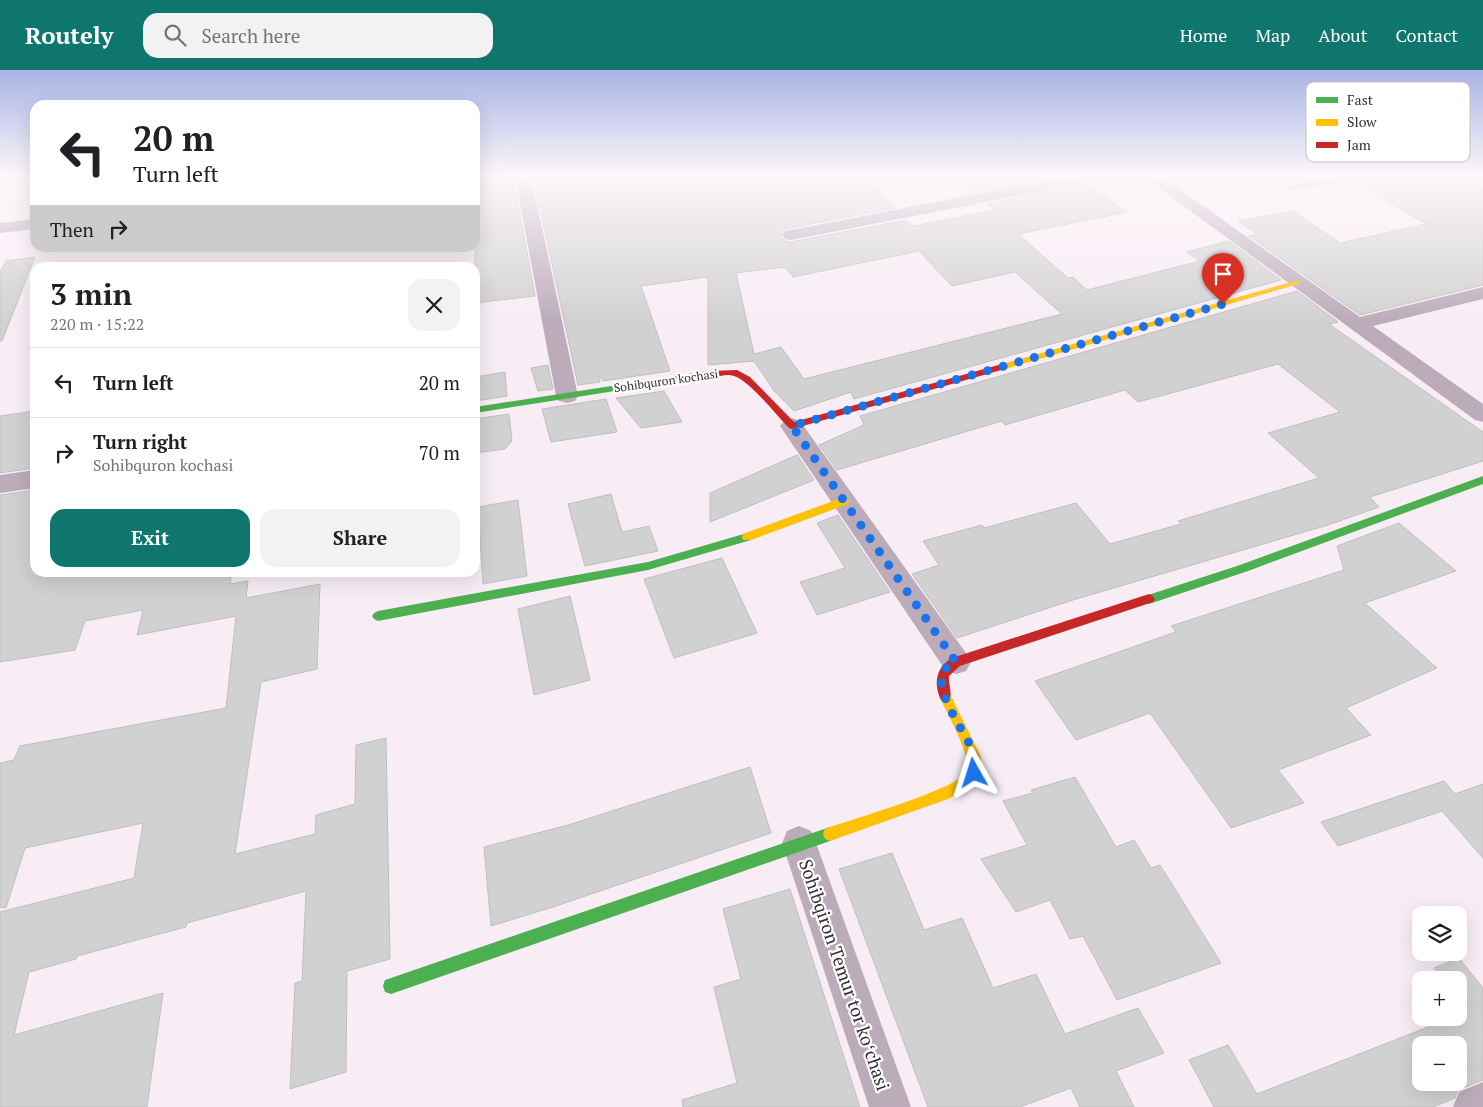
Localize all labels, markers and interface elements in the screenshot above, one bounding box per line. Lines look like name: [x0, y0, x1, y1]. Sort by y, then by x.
search box: [143, 13, 493, 58]
text: Routely: [25, 19, 113, 51]
icon: search: [161, 21, 189, 49]
text: Search here: [201, 23, 300, 48]
text: Home: [1180, 23, 1227, 47]
text: Map: [1255, 23, 1290, 47]
text: About: [1318, 23, 1367, 47]
text: Contact: [1395, 23, 1458, 47]
legend: [1306, 82, 1470, 162]
text: Fast: [1347, 90, 1374, 109]
text: Slow: [1347, 112, 1377, 131]
text: 20 m: [133, 115, 214, 161]
icon: left: [50, 120, 115, 185]
text: Jam: [1347, 135, 1371, 154]
text: Turn left: [133, 159, 219, 188]
icon: right: [104, 215, 132, 243]
text: Then: [50, 217, 94, 242]
pin: [1202, 253, 1244, 304]
icon: arrive: [1209, 260, 1237, 288]
text: 3 min: [50, 274, 132, 314]
button: close: [408, 279, 460, 331]
text: 220 m · 15:22: [50, 313, 144, 335]
street label: Sohibquron kochasi: [613, 366, 719, 395]
icon: left: [50, 369, 78, 397]
text: Turn left: [93, 370, 174, 395]
text: 20 m: [419, 370, 460, 395]
text: Turn right: [93, 429, 187, 454]
icon: right: [50, 439, 78, 467]
text: 70 m: [419, 440, 460, 465]
text: Sohibquron kochasi: [93, 454, 233, 476]
button: Exit: [50, 509, 250, 567]
button: Share: [260, 509, 460, 567]
position arrow: [947, 746, 999, 798]
street label: Sohibqiron Temur tor koʻchasi: [794, 856, 896, 1093]
map controls: [1412, 906, 1467, 1091]
button: layers: [1412, 906, 1467, 961]
button: +: [1412, 971, 1467, 1026]
button: −: [1412, 1036, 1467, 1091]

